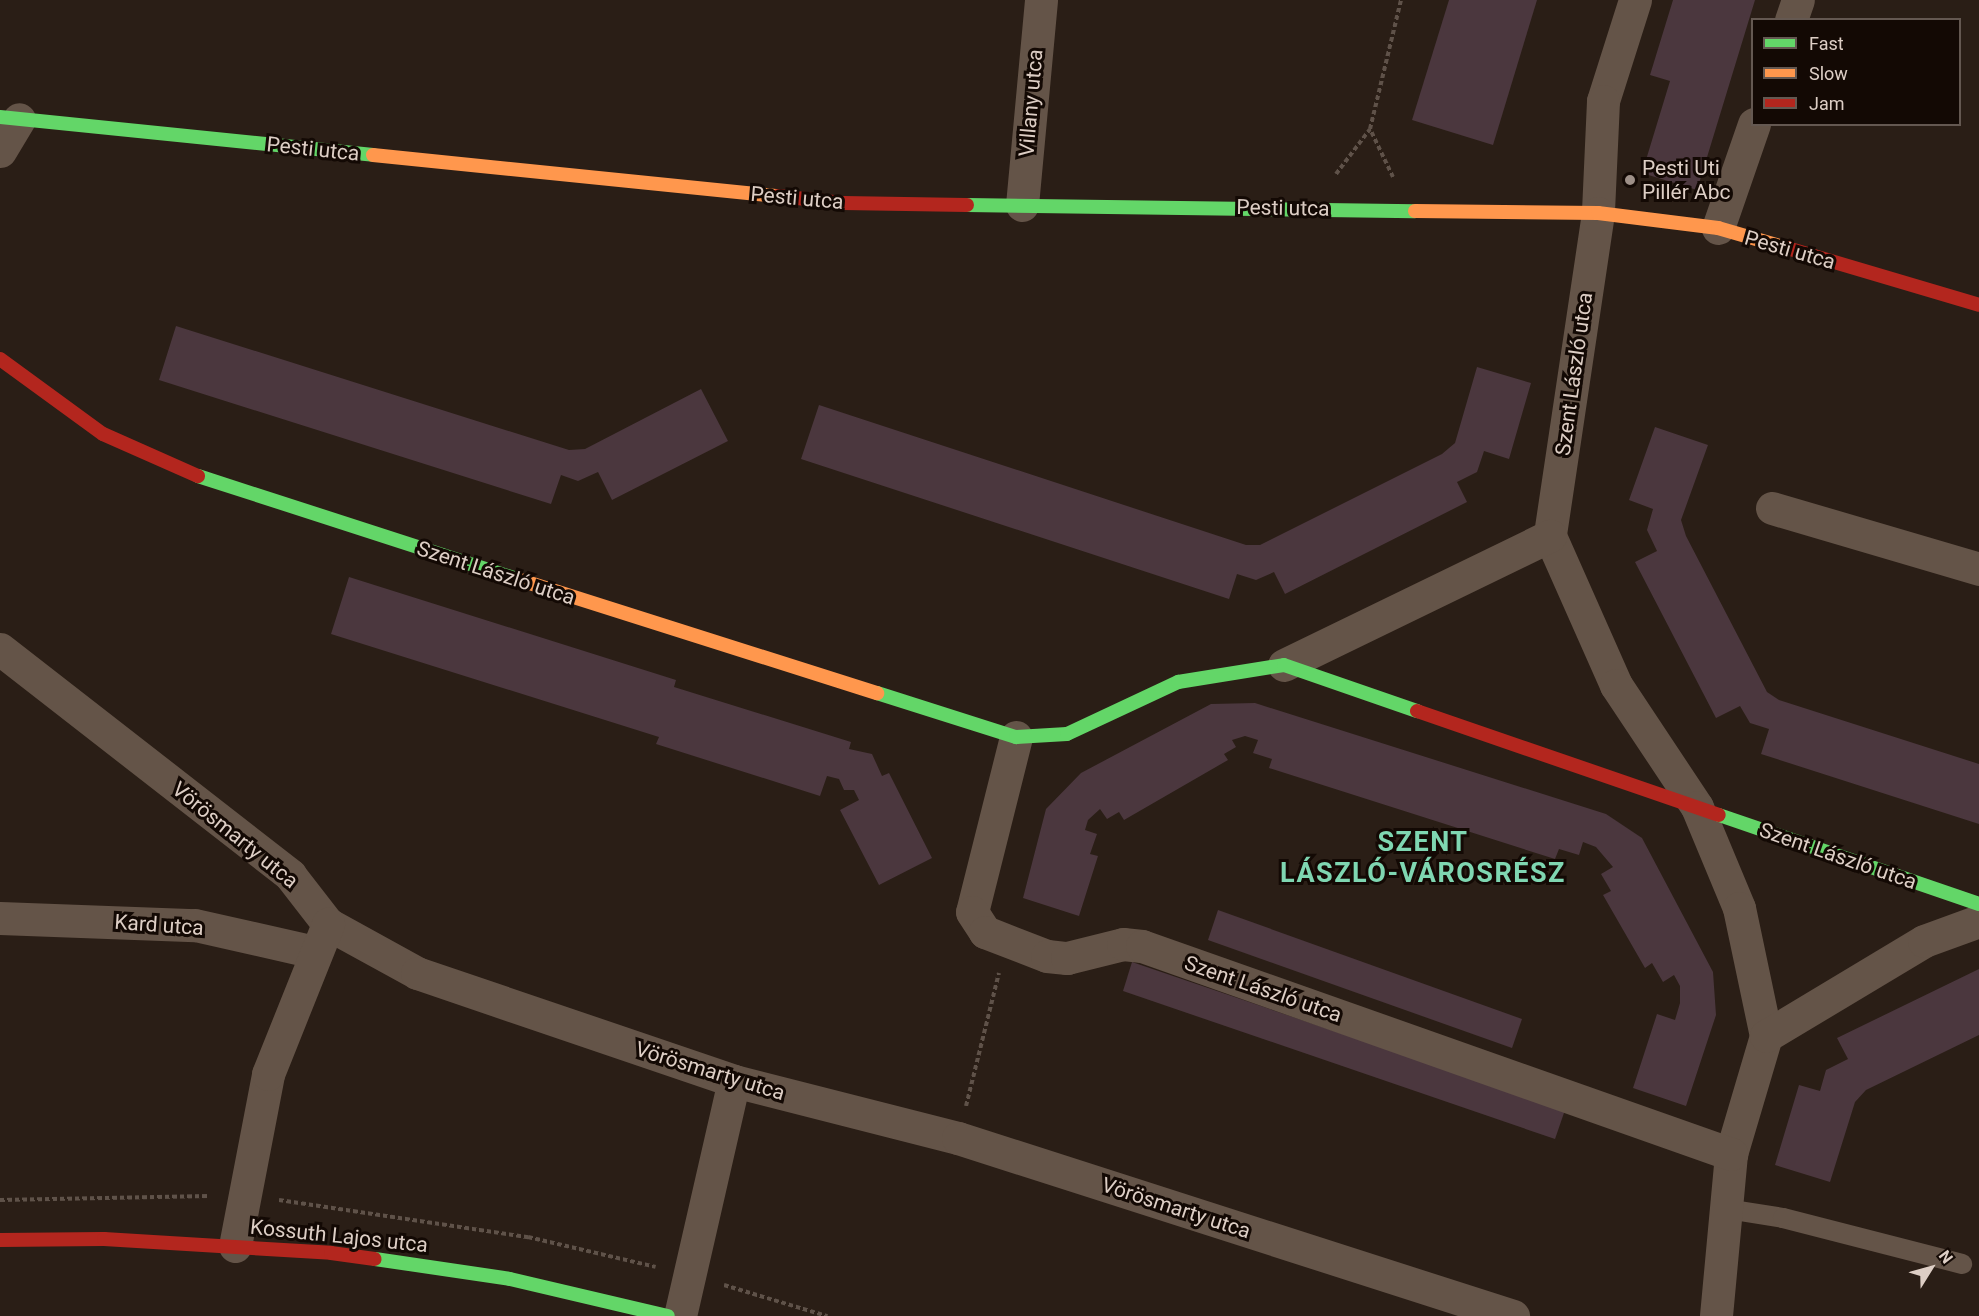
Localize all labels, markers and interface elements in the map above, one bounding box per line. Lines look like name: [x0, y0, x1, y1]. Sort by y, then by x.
legend: [1751, 18, 1961, 126]
text: Fast: [1809, 33, 1844, 54]
street label: Villany utca: [1014, 48, 1048, 158]
text: Slow: [1809, 63, 1848, 84]
text: Jam: [1809, 93, 1845, 114]
street label: Pesti utca: [265, 132, 361, 166]
place label: Pesti Uti Pillér Abc: [1642, 155, 1731, 205]
marker: Pesti Uti Pillér Abc: [1623, 173, 1637, 187]
street label: Pesti utca: [750, 181, 844, 215]
street label: Pesti utca: [1236, 195, 1330, 221]
street label: Pesti utca: [1742, 225, 1838, 275]
street label: Szent László utca: [1550, 291, 1598, 457]
street label: Szent László utca: [414, 536, 578, 610]
street label: Vörösmarty utca: [167, 776, 303, 894]
street label: Szent László utca: [1756, 817, 1920, 895]
district label: SZENT LÁSZLÓ-VÁROSRÉSZ: [1280, 826, 1566, 889]
street label: Kard utca: [114, 909, 204, 941]
street label: Szent László utca: [1181, 950, 1345, 1028]
street label: Vörösmarty utca: [632, 1036, 788, 1106]
street label: Vörösmarty utca: [1098, 1172, 1254, 1244]
street label: Kossuth Lajos utca: [249, 1214, 429, 1258]
north arrow: [1901, 1238, 1961, 1298]
text: N: [1935, 1247, 1957, 1267]

